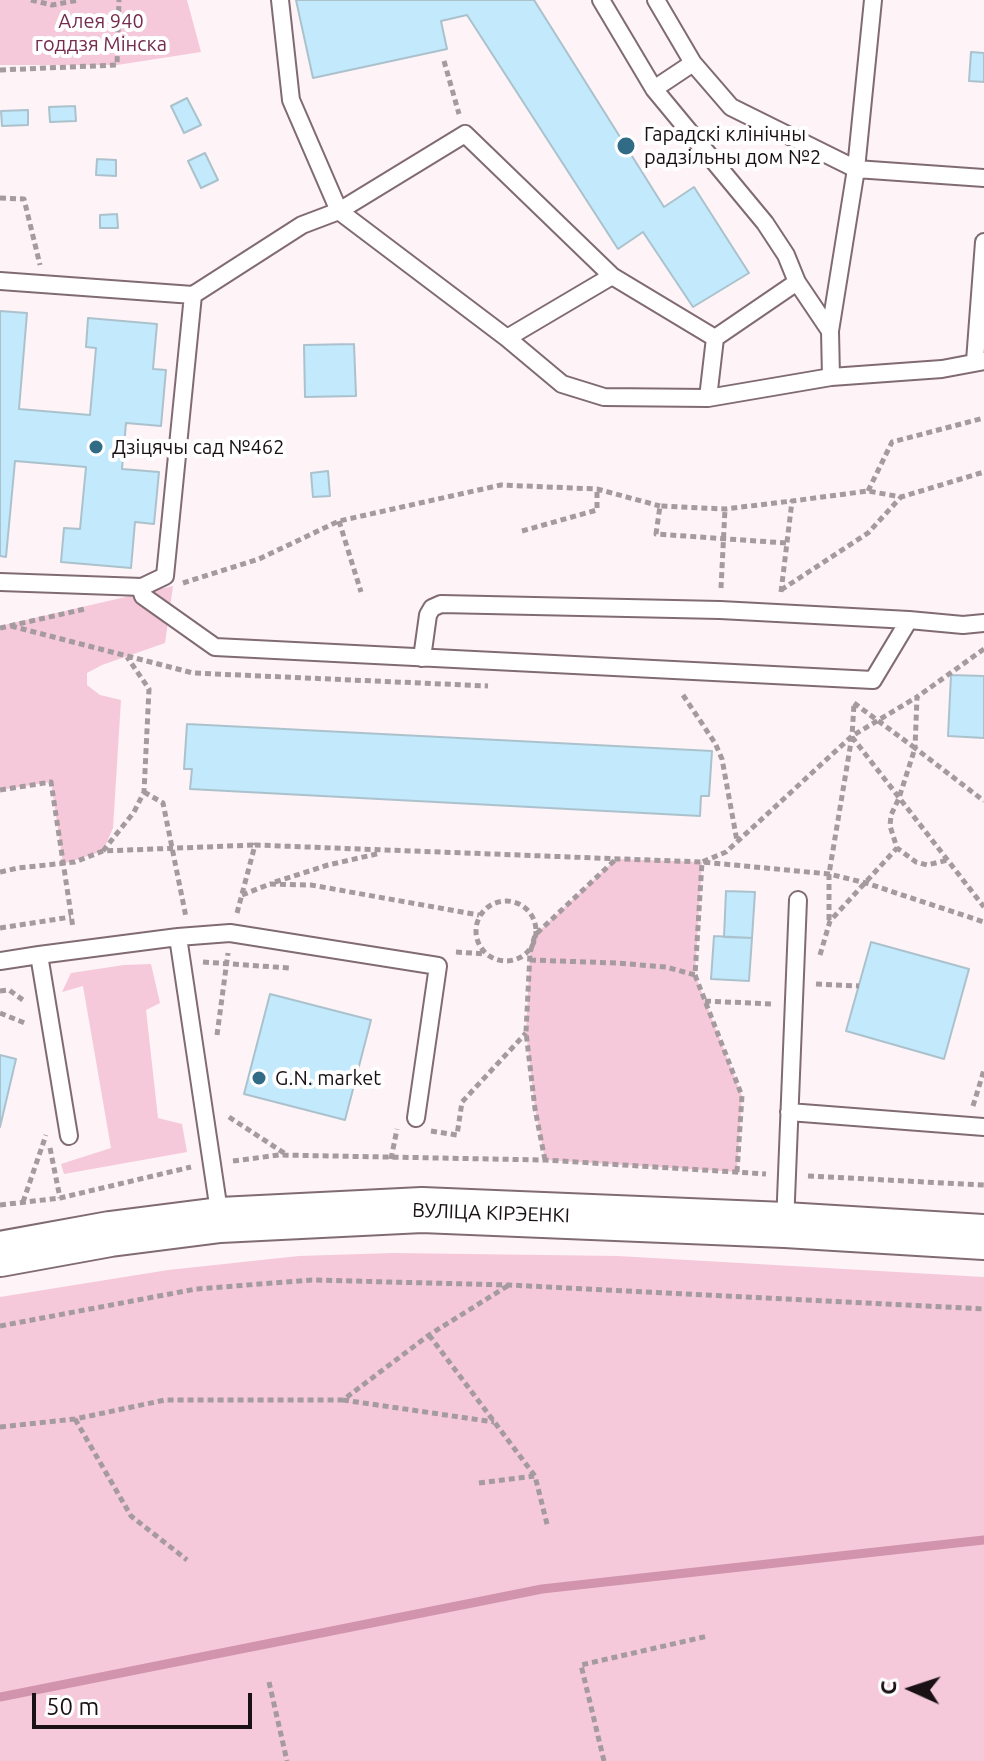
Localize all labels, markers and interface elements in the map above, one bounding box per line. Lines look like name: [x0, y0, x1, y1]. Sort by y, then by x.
park label: Алея 940 годдзя Мінска: [35, 9, 167, 56]
place label: Гарадскі клінічны радзільны дом №2: [644, 122, 821, 169]
marker: Гарадскі клінічны радзільны дом №2: [615, 135, 637, 157]
place label: Дзіцячы сад №462: [112, 435, 284, 459]
marker: Дзіцячы сад №462: [87, 438, 105, 456]
place label: G.N. market: [275, 1066, 381, 1090]
marker: G.N. market: [250, 1069, 268, 1087]
street label: ВУЛІЦА КІРЭЕНКІ: [412, 1198, 570, 1228]
north arrow: [872, 1649, 952, 1729]
scale bar: [36, 1677, 256, 1727]
text: С: [875, 1680, 900, 1695]
text: 50 m: [46, 1693, 99, 1720]

